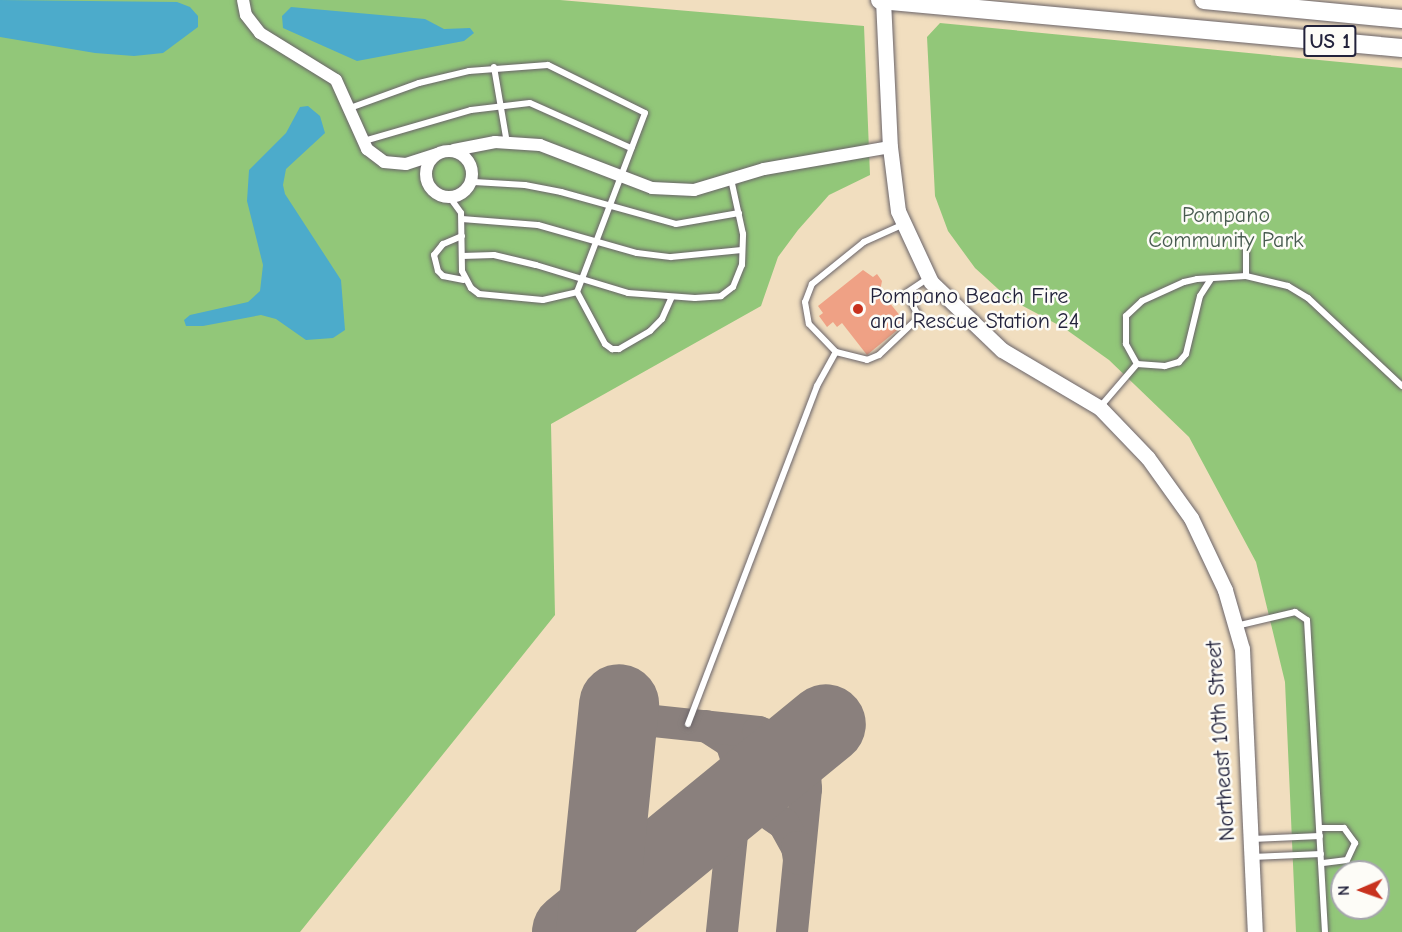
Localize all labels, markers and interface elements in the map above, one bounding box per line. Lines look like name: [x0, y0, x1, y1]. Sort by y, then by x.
road number: US 1: [1303, 23, 1357, 59]
park label: Pompano Community Park: [1148, 202, 1304, 254]
place label: Pompano Beach Fire and Rescue Station 24: [870, 283, 1079, 334]
marker: Pompano Beach Fire and Rescue Station 24: [851, 302, 865, 316]
street label: Northeast 10th Street: [1201, 640, 1241, 842]
north arrow: [1330, 860, 1390, 920]
text: N: [1335, 885, 1353, 896]

